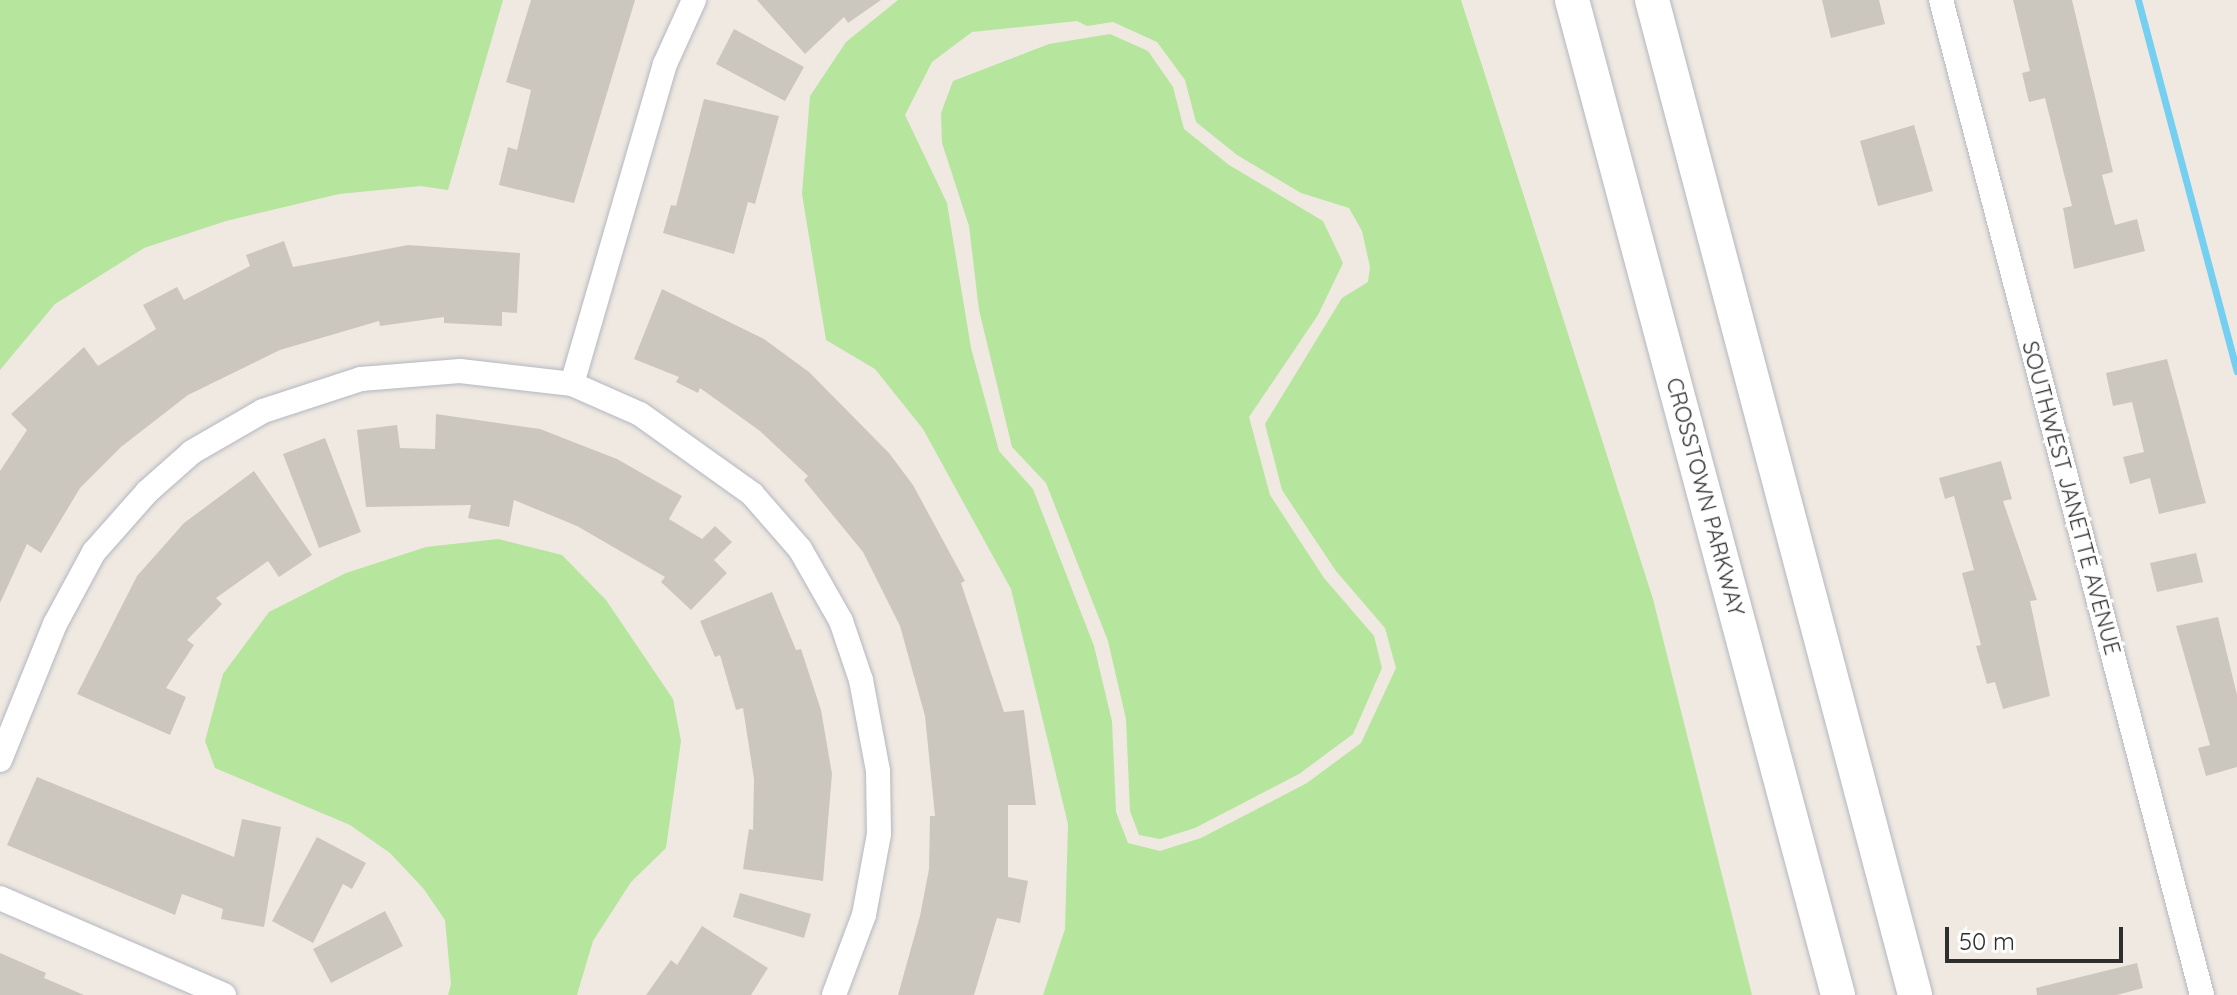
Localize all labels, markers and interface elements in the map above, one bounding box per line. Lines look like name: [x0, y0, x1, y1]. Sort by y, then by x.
street label: SOUTHWEST JANETTE AVENUE: [2016, 338, 2126, 658]
street label: CROSSTOWN PARKWAY: [1660, 375, 1750, 619]
scale bar: [1949, 911, 2127, 961]
text: 50 m: [1959, 926, 2015, 956]

